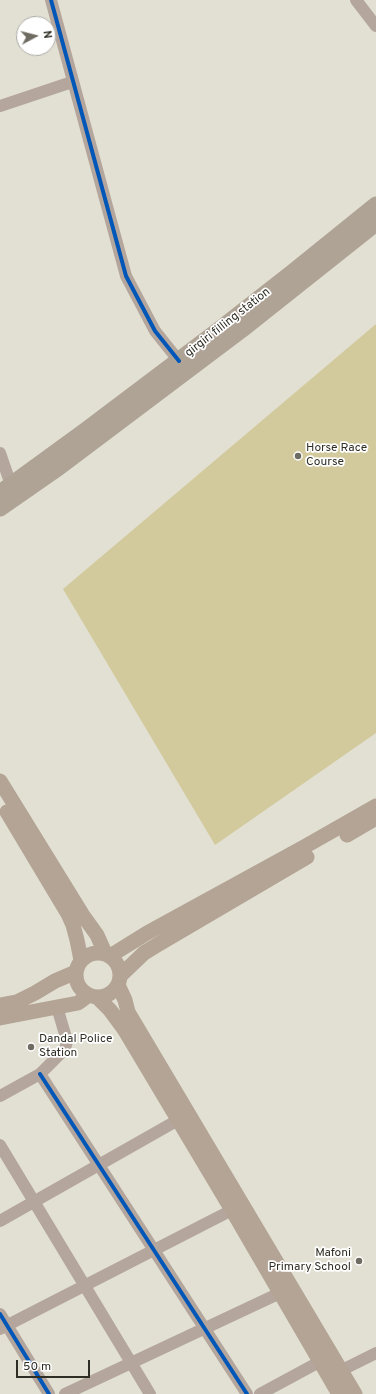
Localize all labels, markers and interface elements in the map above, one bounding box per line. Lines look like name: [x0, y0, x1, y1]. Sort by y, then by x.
north arrow: [16, 16, 56, 56]
text: N: [39, 30, 54, 39]
street label: girgiri filling station: [183, 285, 273, 361]
place label: Horse Race Course: [306, 442, 367, 470]
marker: Horse Race Course: [293, 451, 303, 461]
place label: Dandal Police Station: [39, 1033, 112, 1061]
marker: Dandal Police Station: [26, 1042, 36, 1052]
place label: Mafoni Primary School: [269, 1247, 351, 1275]
marker: Mafoni Primary School: [354, 1256, 364, 1266]
scale bar: [18, 1352, 92, 1378]
text: 50 m: [23, 1359, 51, 1375]

